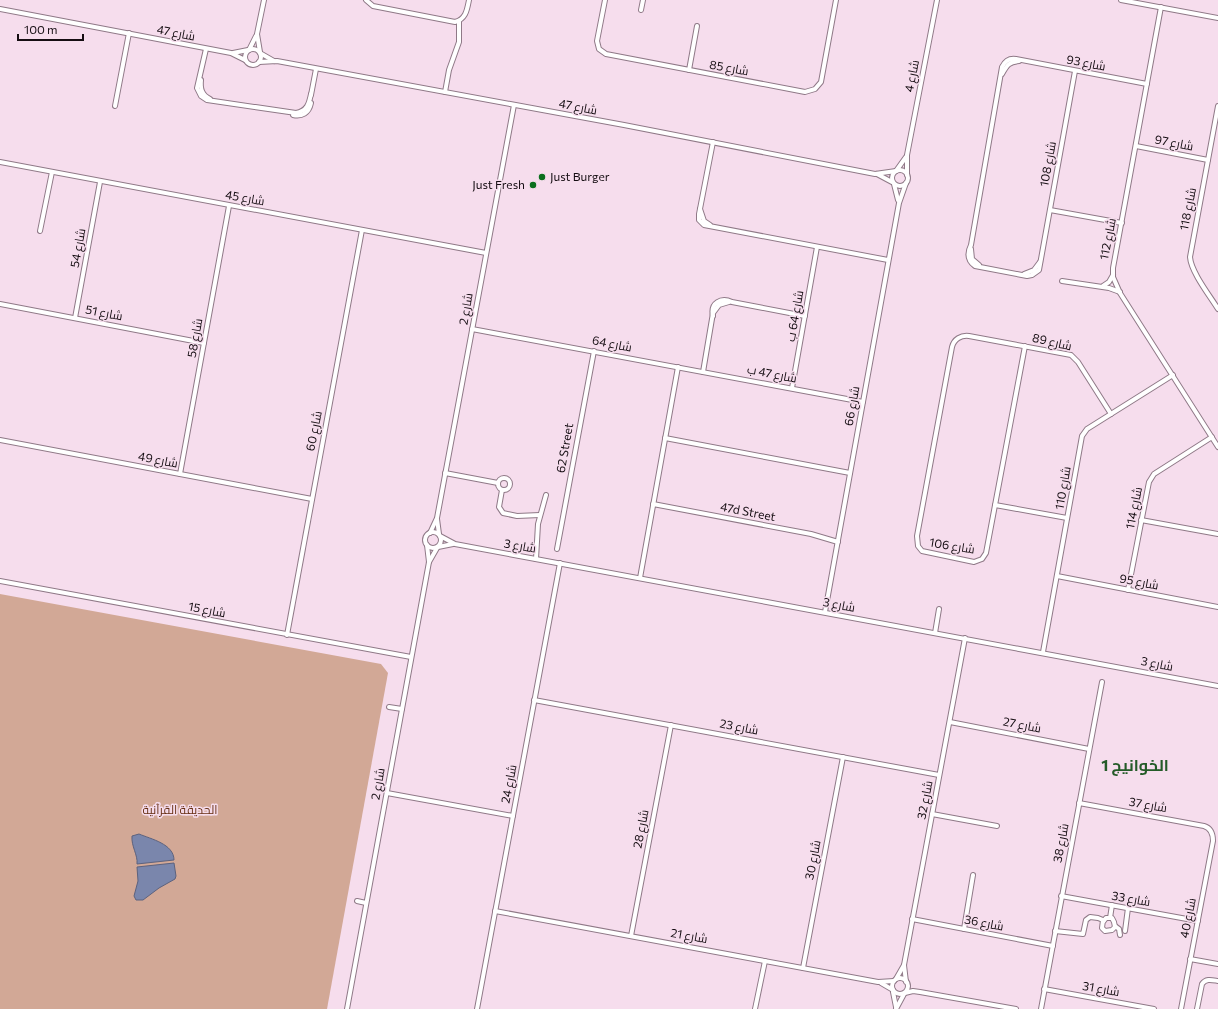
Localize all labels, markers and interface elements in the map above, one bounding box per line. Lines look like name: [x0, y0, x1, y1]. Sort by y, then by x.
scale bar: [18, 16, 83, 42]
street label: شارع 47: [155, 21, 197, 45]
text: 100 m: [24, 22, 58, 36]
street label: شارع 93: [1065, 51, 1107, 75]
street label: شارع 85: [708, 57, 750, 79]
street label: شارع 4: [901, 58, 923, 94]
street label: شارع 47: [557, 95, 599, 119]
street label: شارع 97: [1153, 131, 1195, 155]
street label: شارع 108: [1036, 140, 1060, 188]
place label: Just Burger: [550, 169, 610, 184]
marker: Just Burger: [537, 172, 547, 182]
place label: Just Fresh: [472, 177, 525, 192]
marker: Just Fresh: [528, 180, 538, 190]
street label: شارع 118: [1176, 186, 1200, 232]
street label: شارع 45: [224, 187, 266, 209]
street label: شارع 112: [1096, 217, 1120, 261]
street label: شارع 54: [67, 227, 89, 269]
street label: شارع 64 ب: [783, 289, 807, 343]
street label: شارع 2: [455, 292, 477, 326]
street label: شارع 51: [84, 302, 124, 324]
street label: شارع 58: [184, 317, 206, 359]
street label: شارع 89: [1031, 330, 1073, 354]
street label: شارع 64: [591, 332, 633, 356]
street label: شارع 47 ب: [746, 361, 798, 387]
street label: شارع 66: [841, 385, 863, 427]
street label: شارع 60: [302, 409, 326, 452]
street label: 62 Street: [553, 422, 575, 474]
street label: شارع 49: [137, 448, 179, 472]
street label: شارع 110: [1051, 465, 1075, 511]
street label: شارع 114: [1122, 485, 1146, 531]
street label: 47d Street: [719, 499, 777, 523]
street label: شارع 3: [503, 535, 537, 557]
street label: شارع 106: [928, 535, 976, 557]
street label: شارع 95: [1118, 570, 1160, 594]
street label: شارع 3: [822, 594, 857, 616]
street label: شارع 15: [187, 599, 227, 621]
street label: شارع 3: [1140, 653, 1175, 675]
street label: شارع 27: [1002, 713, 1043, 737]
street label: شارع 23: [718, 715, 760, 739]
district label: الخوانيج 1: [1101, 755, 1169, 776]
street label: شارع 24: [497, 763, 521, 805]
street label: شارع 2: [367, 767, 389, 801]
street label: شارع 32: [913, 779, 937, 821]
street label: شارع 37: [1128, 794, 1169, 816]
park label: الحديقة القرآنية: [143, 802, 217, 817]
street label: شارع 28: [629, 808, 653, 850]
street label: شارع 38: [1049, 822, 1073, 864]
street label: شارع 30: [801, 839, 825, 881]
street label: شارع 33: [1110, 888, 1152, 910]
street label: شارع 40: [1176, 896, 1200, 939]
street label: شارع 36: [963, 911, 1005, 935]
street label: شارع 21: [669, 925, 709, 947]
street label: شارع 31: [1081, 978, 1121, 1000]

